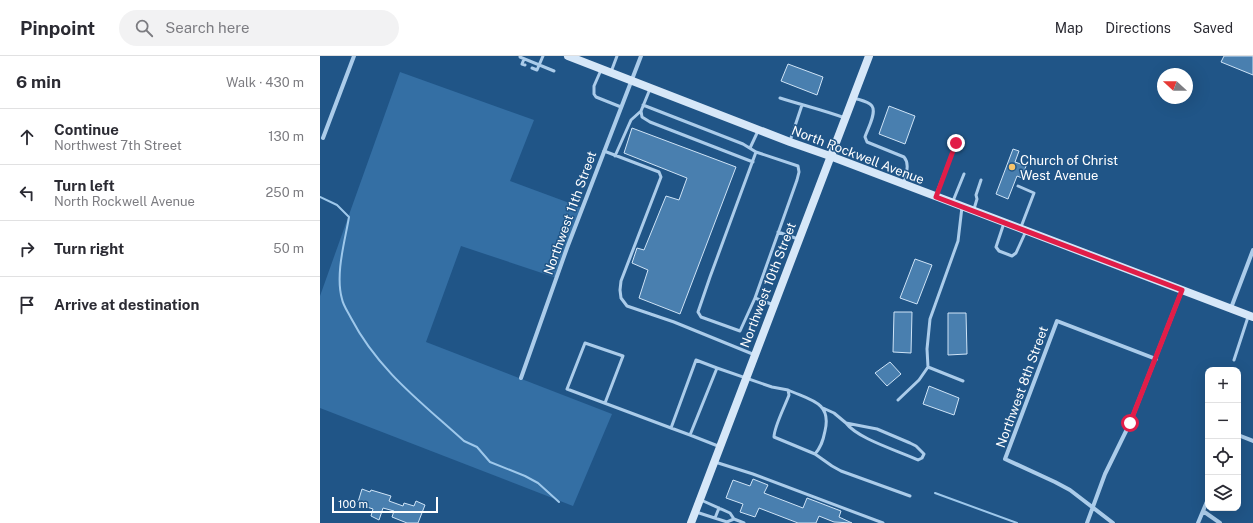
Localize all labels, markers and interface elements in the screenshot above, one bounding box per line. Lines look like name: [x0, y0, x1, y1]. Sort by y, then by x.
search box: [119, 10, 399, 46]
text: Pinpoint: [20, 17, 95, 39]
icon: search: [133, 17, 155, 39]
text: Search here: [165, 19, 249, 36]
text: Map: [1055, 20, 1083, 36]
text: Directions: [1105, 20, 1171, 36]
text: Saved: [1193, 20, 1233, 36]
north arrow: [1157, 68, 1193, 104]
text: 6 min: [16, 72, 61, 92]
text: Walk · 430 m: [226, 75, 304, 90]
text: Continue: [54, 121, 119, 138]
street label: North Rockwell Avenue: [790, 123, 926, 187]
icon: ahead: [16, 126, 38, 148]
text: 130 m: [268, 129, 304, 144]
route end: [947, 134, 965, 152]
text: Northwest 7th Street: [54, 138, 182, 153]
street label: Northwest 11th Street: [541, 149, 599, 277]
place label: Church of Christ West Avenue: [1020, 153, 1118, 183]
marker: Church of Christ West Avenue: [1007, 162, 1017, 172]
text: Turn left: [54, 177, 115, 194]
icon: left: [16, 182, 38, 204]
text: 250 m: [266, 185, 304, 200]
text: North Rockwell Avenue: [54, 194, 195, 209]
street label: Northwest 10th Street: [737, 220, 799, 350]
icon: right: [16, 238, 38, 260]
text: Turn right: [54, 240, 124, 257]
text: 50 m: [273, 241, 304, 256]
icon: arrive: [16, 294, 38, 316]
text: Arrive at destination: [54, 296, 199, 313]
street label: Northwest 8th Street: [993, 324, 1051, 450]
map controls: [1205, 367, 1241, 511]
button: +: [1205, 367, 1241, 403]
button: −: [1205, 403, 1241, 439]
route start: [1121, 414, 1139, 432]
button: locate: [1205, 439, 1241, 475]
button: layers: [1205, 475, 1241, 511]
scale bar: [332, 495, 438, 514]
text: 100 m: [338, 498, 368, 510]

